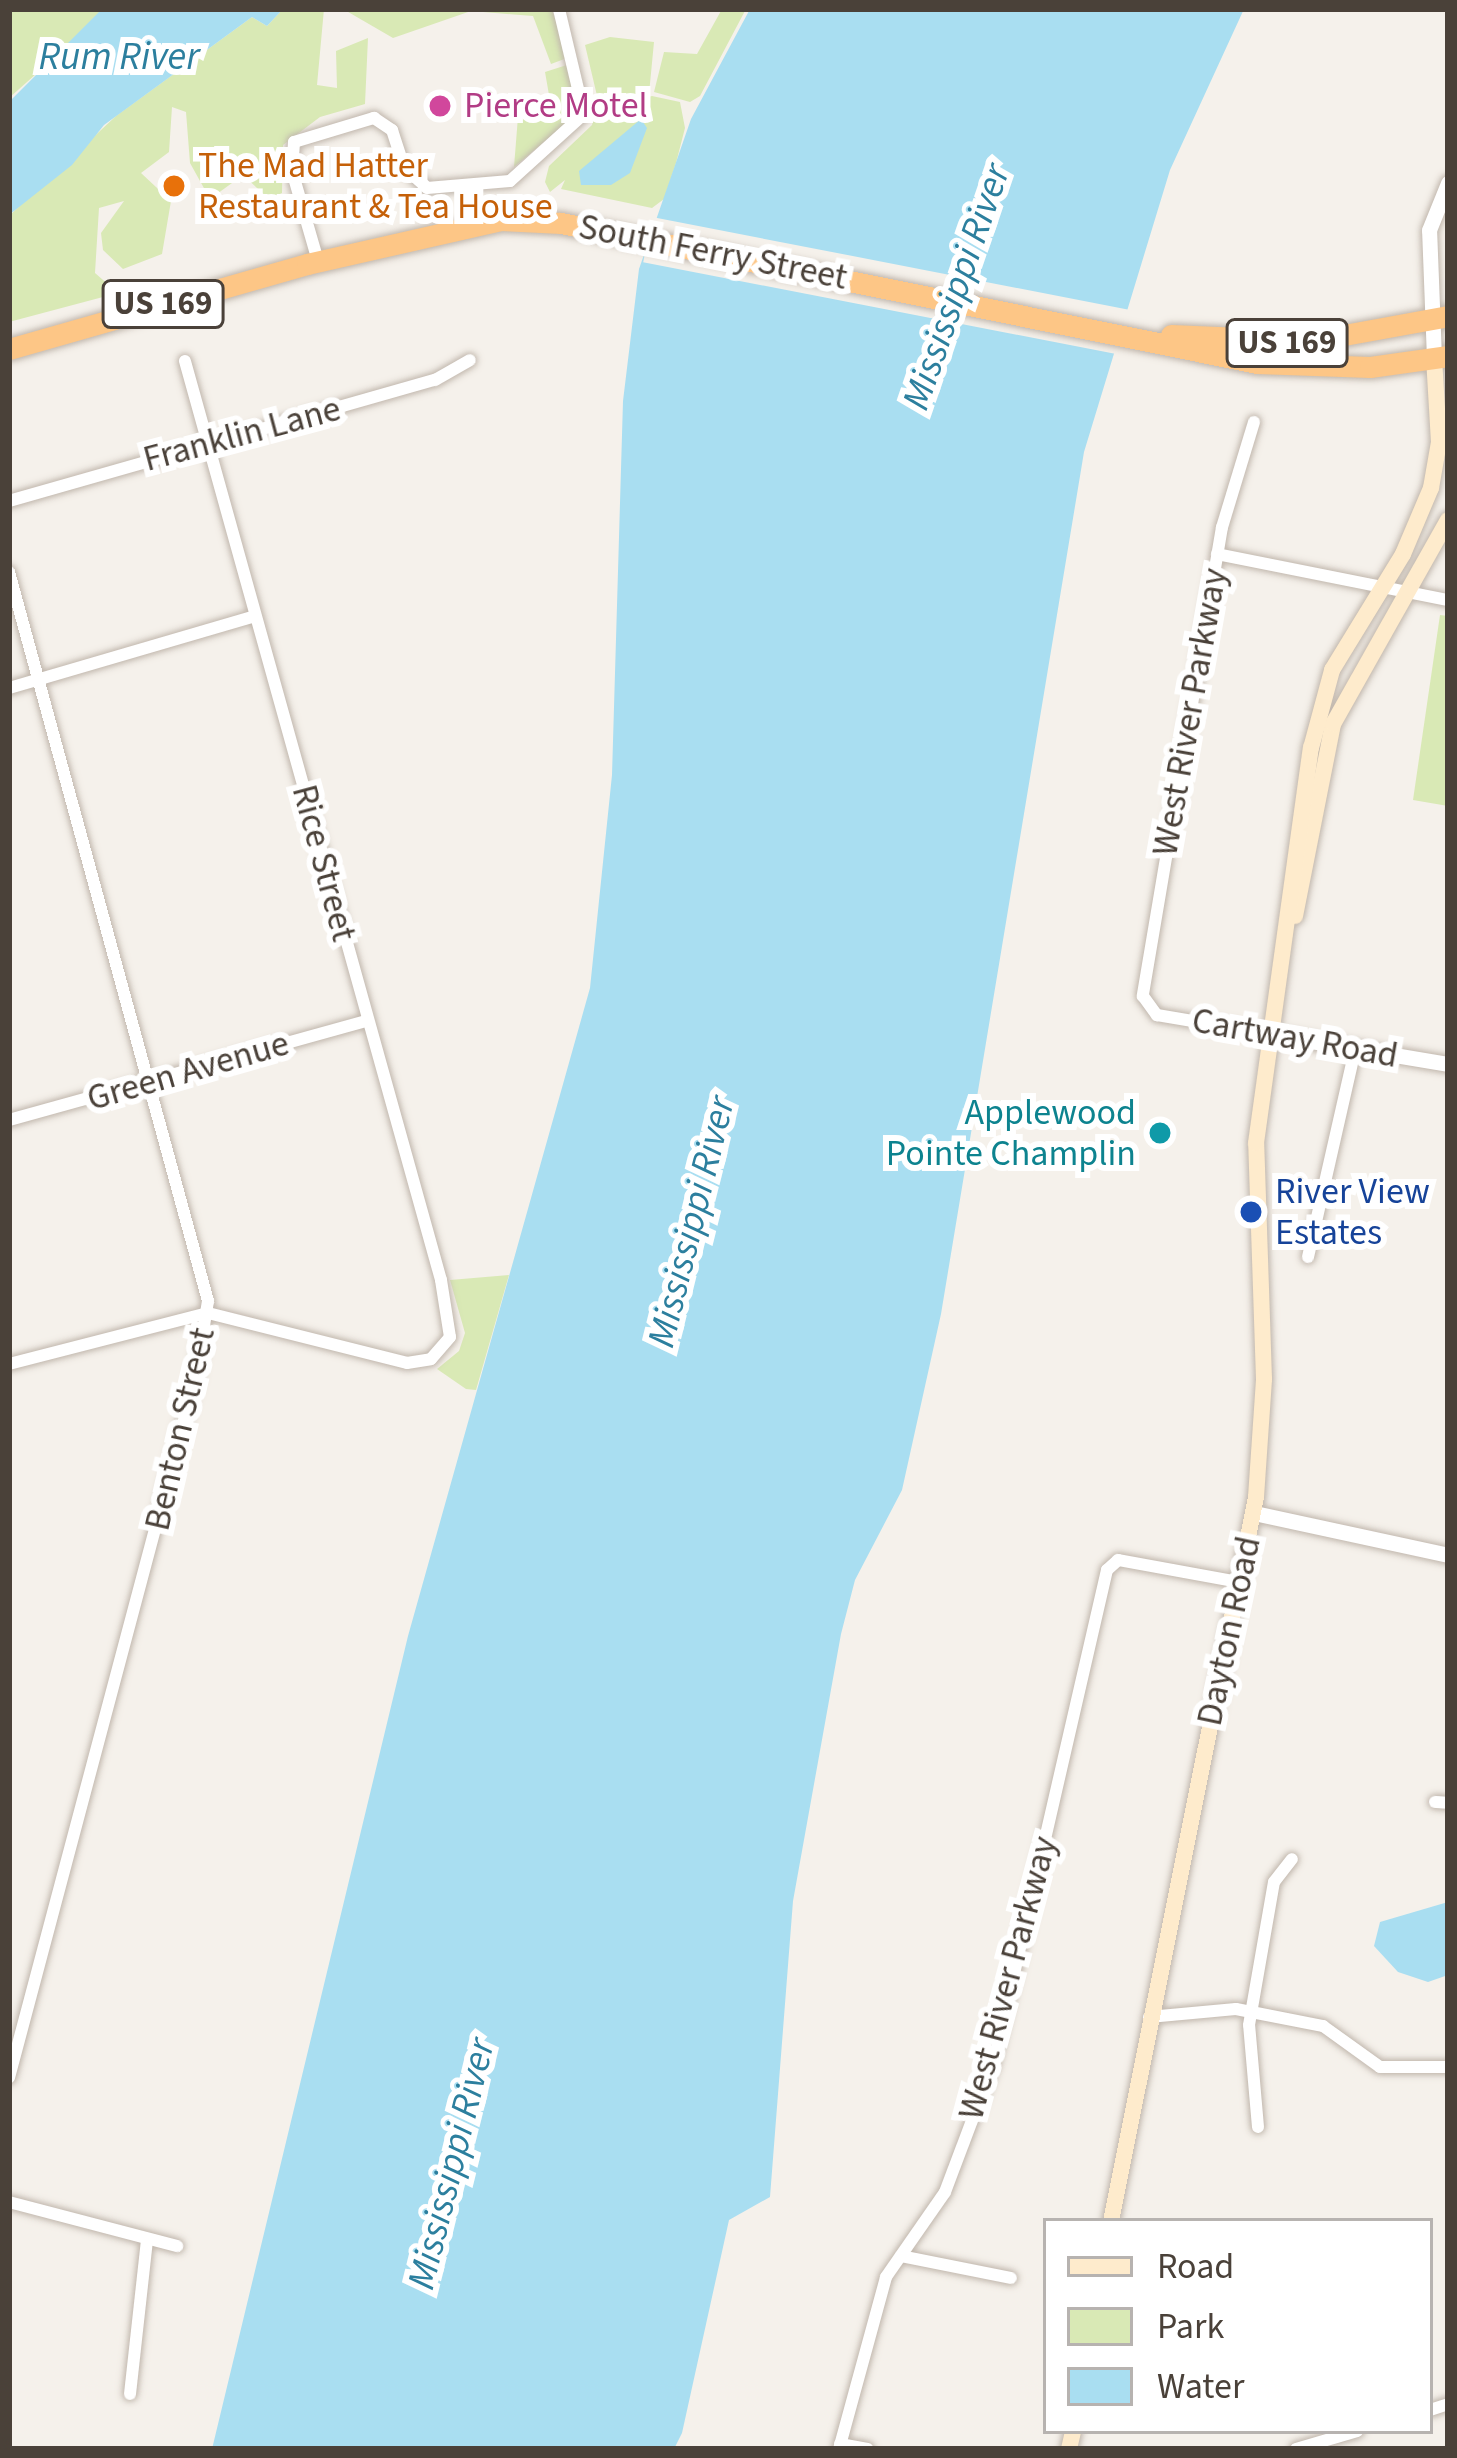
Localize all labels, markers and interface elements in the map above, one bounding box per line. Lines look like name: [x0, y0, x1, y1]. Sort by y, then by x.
water label: Rum River: [38, 34, 200, 80]
place label: Pierce Motel: [464, 84, 648, 128]
marker: Pierce Motel: [427, 93, 453, 119]
place label: The Mad Hatter Restaurant & Tea House: [198, 143, 553, 228]
water label: Mississippi River: [893, 158, 1021, 416]
marker: The Mad Hatter Restaurant & Tea House: [161, 173, 187, 199]
street label: South Ferry Street: [575, 205, 851, 299]
road number: US 169: [100, 277, 226, 331]
road number: US 169: [1224, 316, 1350, 370]
street label: Franklin Lane: [139, 387, 345, 481]
street label: West River Parkway: [1143, 565, 1237, 859]
street label: Rice Street: [282, 780, 366, 946]
street label: Cartway Road: [1189, 999, 1401, 1077]
street label: Green Avenue: [82, 1022, 294, 1120]
place label: Applewood Pointe Champlin: [886, 1090, 1136, 1175]
water label: Mississippi River: [638, 1092, 746, 1352]
marker: Applewood Pointe Champlin: [1147, 1120, 1173, 1146]
place label: River View Estates: [1275, 1169, 1430, 1254]
marker: River View Estates: [1238, 1199, 1264, 1225]
street label: Benton Street: [136, 1323, 224, 1535]
street label: Dayton Road: [1188, 1532, 1270, 1730]
street label: West River Parkway: [949, 1832, 1067, 2124]
water label: Mississippi River: [398, 2034, 506, 2294]
legend: [1043, 2218, 1433, 2434]
text: Road: [1157, 2241, 1234, 2292]
text: Park: [1157, 2301, 1224, 2352]
text: Water: [1157, 2361, 1244, 2412]

